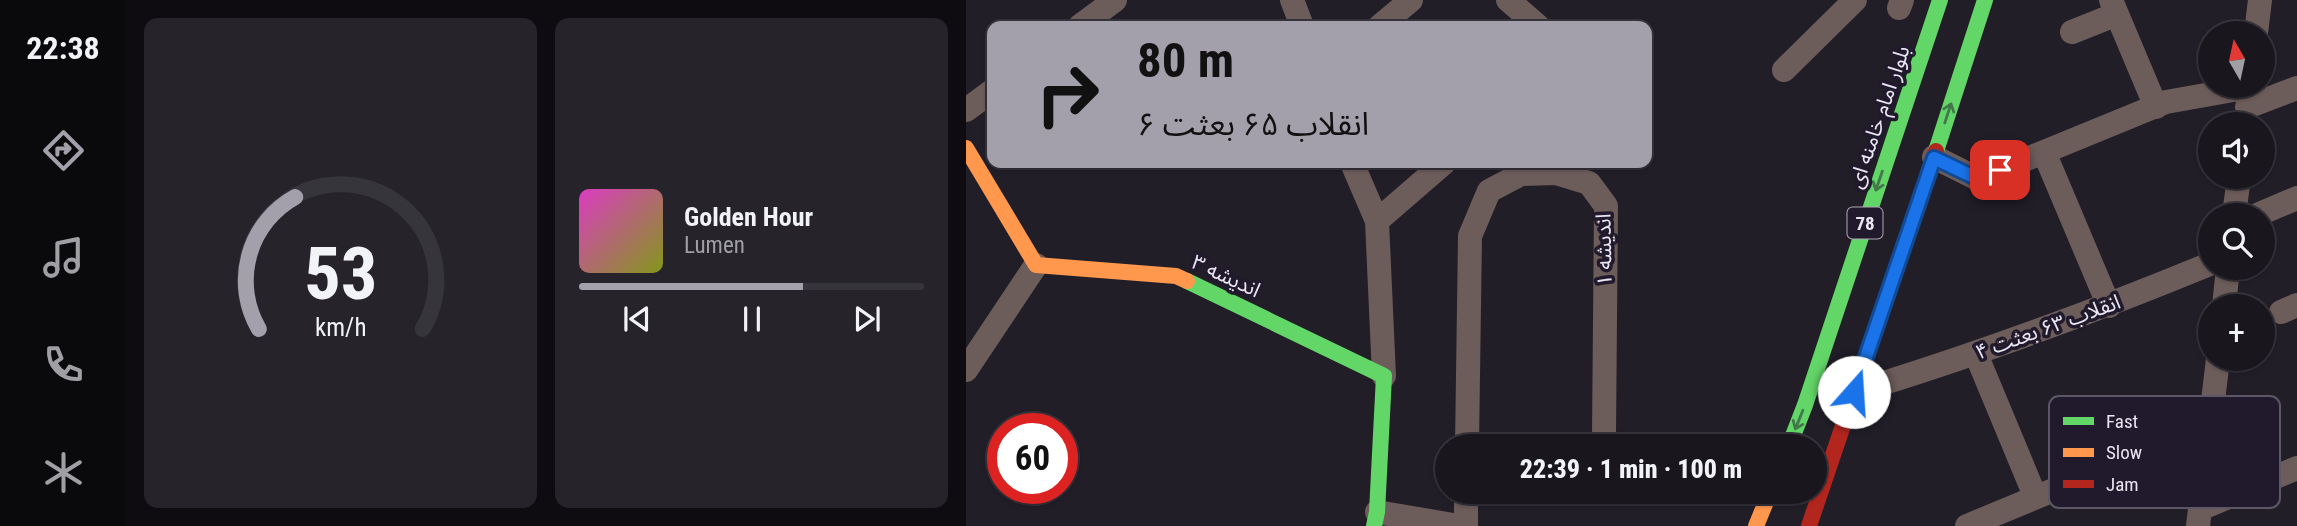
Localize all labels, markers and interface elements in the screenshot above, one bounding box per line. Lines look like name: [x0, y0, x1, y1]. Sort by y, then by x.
north arrow: [2198, 21, 2275, 98]
map controls: [2198, 21, 2275, 371]
text: 22:38: [26, 29, 100, 67]
text: 80 m: [1137, 32, 1234, 89]
street label: بلوار امام خامنه ای: [1843, 43, 1918, 193]
icon: right: [1022, 49, 1113, 140]
one-way arrow: [1943, 103, 1956, 125]
text: انقلاب ۶۵ بعثت ۶: [1137, 105, 1369, 143]
button: sound: [2198, 112, 2275, 189]
icon: directions: [39, 126, 88, 175]
pin: [1970, 140, 2030, 200]
icon: arrive: [1981, 151, 2019, 189]
one-way arrow: [1872, 169, 1884, 191]
text: Golden Hour: [684, 202, 813, 232]
button: search: [2198, 203, 2275, 280]
road number: 78: [1847, 208, 1882, 238]
street label: اندیشه ۱: [1591, 213, 1617, 287]
text: 53: [304, 231, 377, 317]
text: Lumen: [684, 232, 745, 259]
icon: music: [39, 233, 88, 282]
street label: اندیشه ۳: [1188, 250, 1264, 302]
street label: انقلاب ۶۳ بعثت ۴: [1972, 290, 2124, 364]
button: +: [2198, 294, 2275, 371]
icon: previous: [618, 300, 656, 338]
icon: pause: [733, 300, 771, 338]
icon: next: [848, 300, 886, 338]
text: km/h: [315, 313, 366, 342]
icon: phone: [39, 340, 88, 389]
position arrow: [1817, 355, 1891, 429]
legend: [2049, 396, 2280, 508]
one-way arrow: [1792, 408, 1805, 430]
text: Fast: [2106, 410, 2138, 433]
speed limit sign: 60: [987, 413, 1078, 504]
text: Slow: [2106, 441, 2142, 464]
icon: climate: [39, 448, 88, 497]
text: 22:39 · 1 min · 100 m: [1520, 454, 1742, 484]
text: Jam: [2106, 473, 2139, 496]

